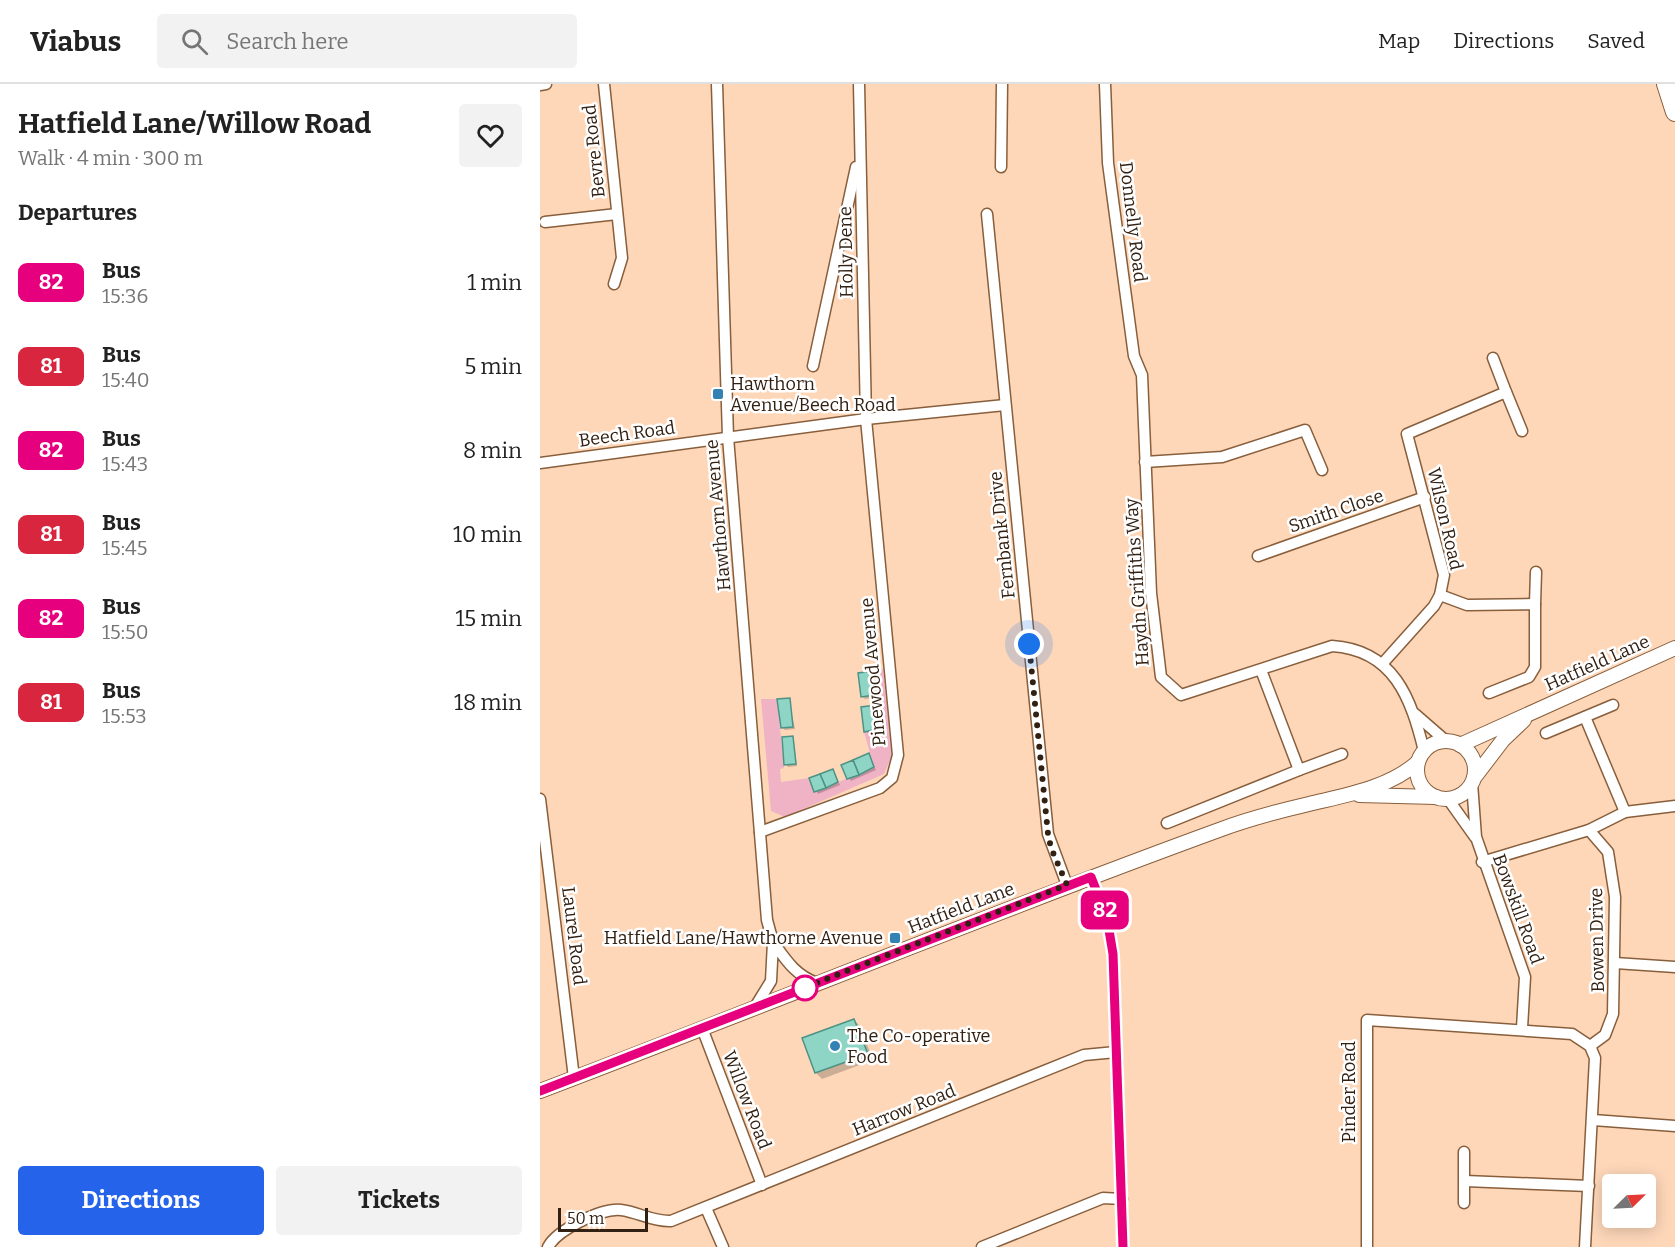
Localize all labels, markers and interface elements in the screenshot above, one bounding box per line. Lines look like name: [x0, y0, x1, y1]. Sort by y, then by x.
search box: [157, 14, 577, 68]
text: Viabus: [30, 25, 121, 58]
icon: search: [178, 25, 211, 58]
text: Search here: [226, 28, 348, 55]
text: Map: [1378, 28, 1420, 54]
text: Directions: [1453, 28, 1554, 54]
text: Saved: [1587, 28, 1645, 54]
street label: Bevre Road: [578, 103, 610, 199]
button: heart: [459, 104, 522, 167]
text: Hatfield Lane/Willow Road: [18, 107, 371, 140]
text: Walk · 4 min · 300 m: [18, 146, 203, 170]
street label: Donnelly Road: [1115, 160, 1151, 284]
text: Departures: [18, 199, 137, 226]
street label: Holly Dene: [834, 206, 858, 298]
text: Bus: [102, 257, 141, 284]
text: 82: [39, 269, 63, 295]
text: 1 min: [467, 269, 522, 296]
text: 15:36: [102, 284, 148, 308]
text: Bus: [102, 341, 141, 368]
text: 81: [40, 353, 62, 379]
text: 5 min: [464, 353, 522, 380]
text: 15:40: [102, 368, 150, 392]
place label: Hawthorn Avenue/Beech Road: [730, 373, 896, 416]
marker: Hawthorn Avenue/Beech Road: [711, 387, 725, 401]
street label: Beech Road: [577, 416, 677, 452]
text: Bus: [102, 425, 141, 452]
text: 82: [39, 437, 63, 463]
text: 8 min: [463, 437, 522, 464]
street label: Hawthorn Avenue: [700, 438, 736, 592]
text: 15:43: [102, 452, 148, 476]
street label: Wilson Road: [1423, 466, 1468, 573]
street label: Fernbank Drive: [984, 470, 1020, 600]
street label: Smith Close: [1286, 484, 1386, 538]
street label: Haydn Griffiths Way: [1120, 497, 1154, 667]
text: Bus: [102, 509, 141, 536]
text: 81: [40, 521, 62, 547]
text: 10 min: [453, 521, 522, 548]
text: 15:45: [102, 536, 147, 560]
text: Bus: [102, 593, 141, 620]
street label: Pinewood Avenue: [856, 597, 890, 747]
text: 82: [39, 605, 63, 631]
text: 15 min: [455, 605, 522, 632]
text: 15:50: [102, 620, 149, 644]
your location: [1014, 629, 1044, 659]
street label: Hatfield Lane: [1541, 630, 1653, 696]
text: Bus: [102, 677, 141, 704]
text: 81: [40, 689, 62, 715]
text: 18 min: [454, 689, 522, 716]
text: 15:53: [102, 704, 147, 728]
street label: Bowskill Road: [1488, 851, 1548, 967]
street label: Hatfield Lane: [905, 878, 1017, 938]
street label: Laurel Road: [557, 885, 591, 987]
street label: Bowen Drive: [1585, 887, 1609, 993]
line badge: 82: [1078, 890, 1132, 930]
text: 82: [1093, 897, 1117, 923]
place label: Hatfield Lane/Hawthorne Avenue: [604, 927, 883, 949]
marker: Hatfield Lane/Hawthorne Avenue: [888, 931, 902, 945]
unlabelled marker: [792, 975, 818, 1001]
place label: The Co-operative Food: [847, 1025, 990, 1068]
marker: The Co-operative Food: [828, 1039, 842, 1053]
street label: Pinder Road: [1338, 1041, 1360, 1143]
street label: Willow Road: [718, 1048, 776, 1153]
street label: Harrow Road: [849, 1079, 959, 1141]
button: Directions: [18, 1166, 264, 1235]
button: Tickets: [276, 1166, 522, 1235]
north arrow: [1602, 1174, 1656, 1228]
map controls: [1602, 1174, 1656, 1228]
scale bar: [558, 1205, 648, 1232]
text: 50 m: [567, 1209, 604, 1228]

